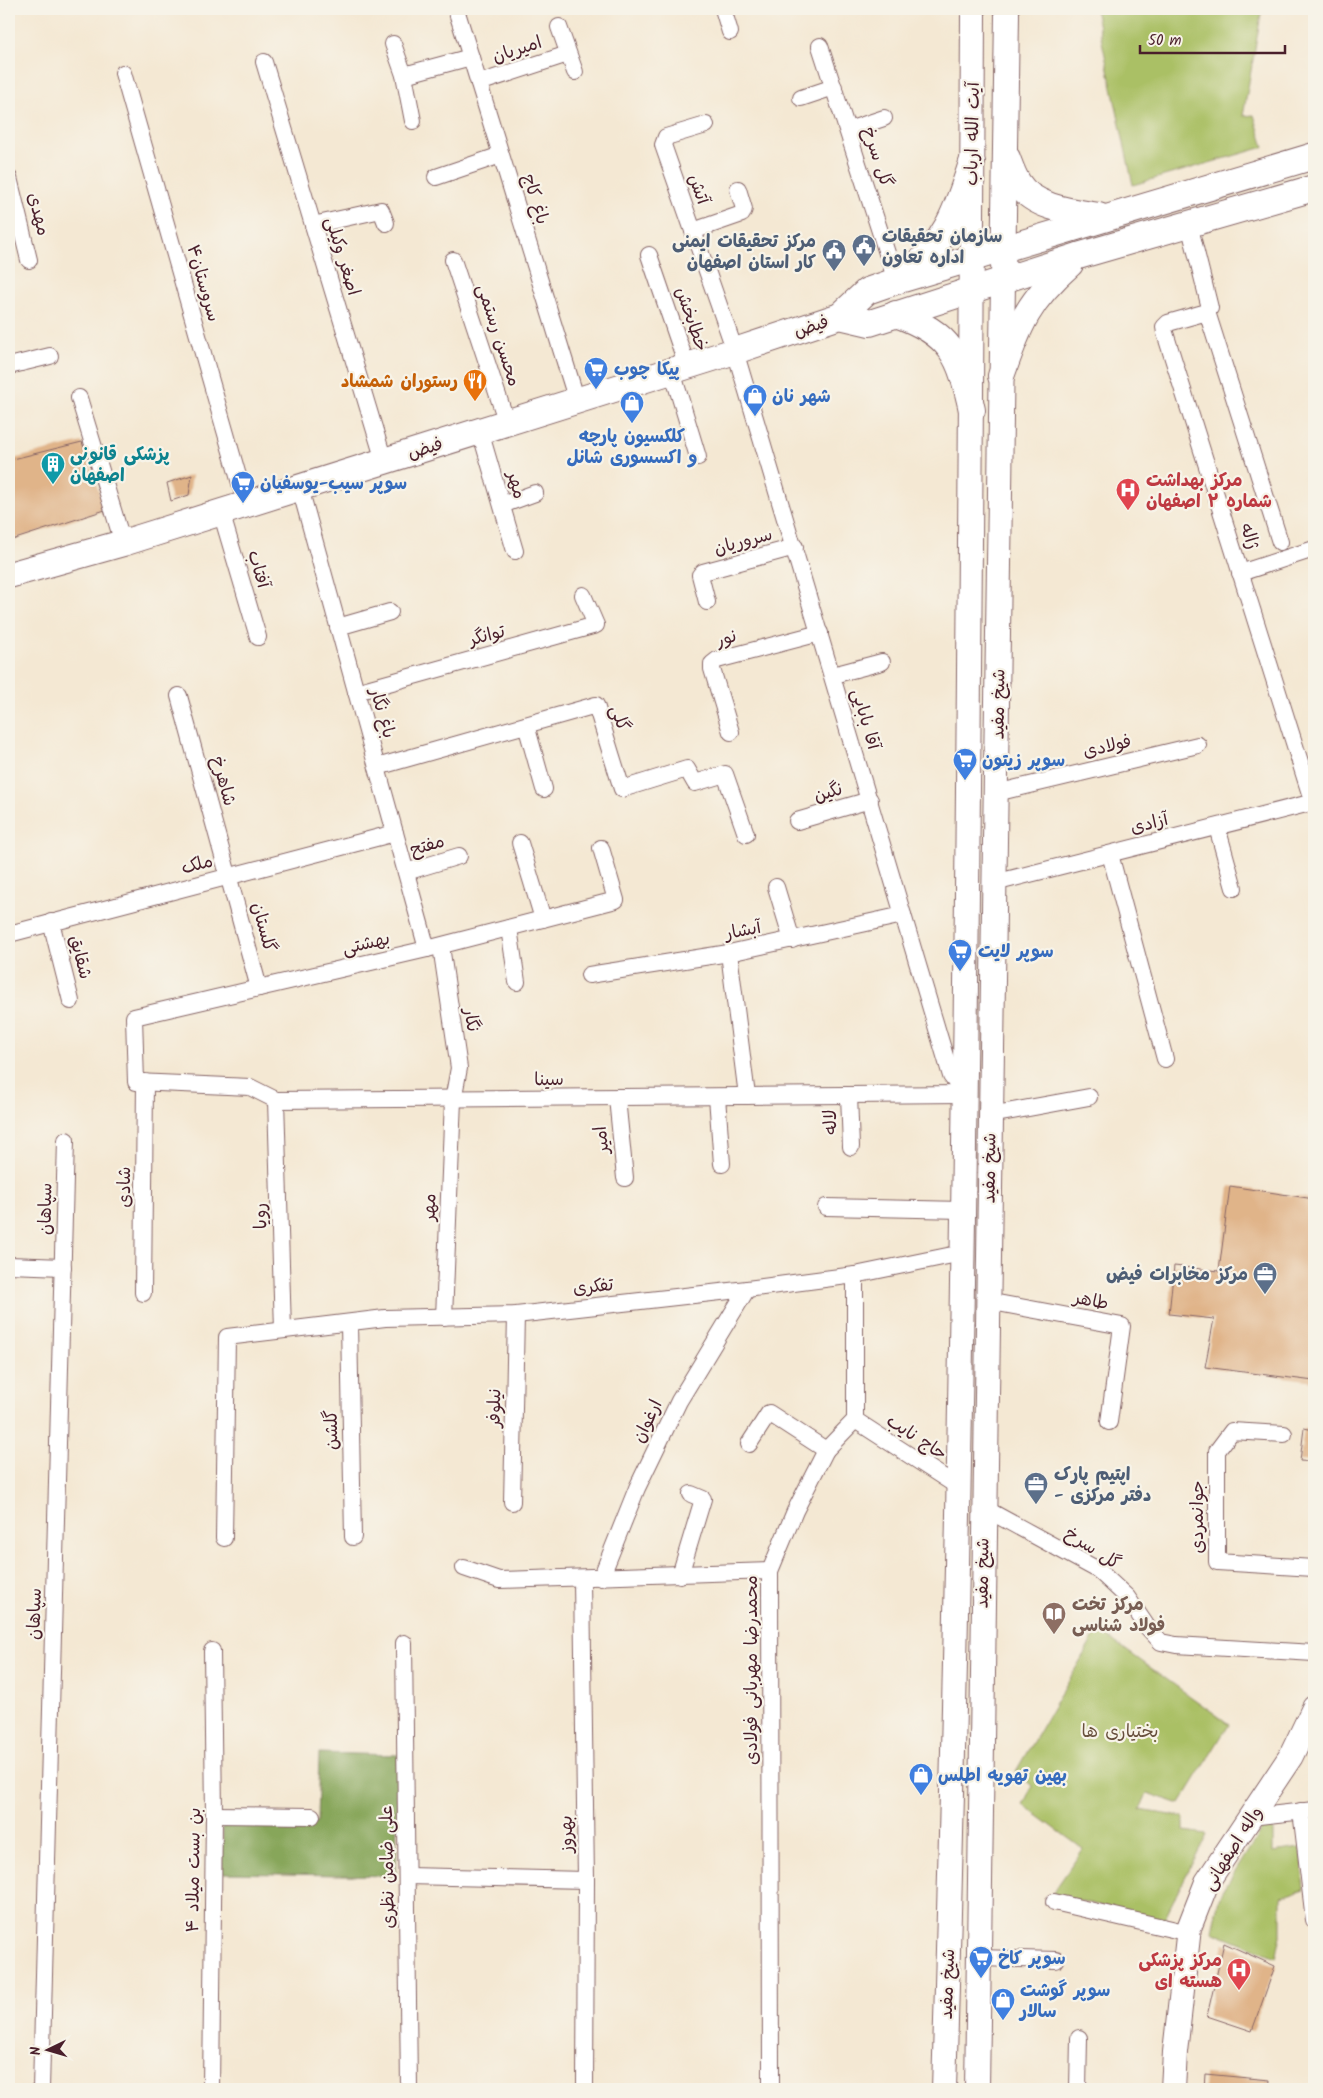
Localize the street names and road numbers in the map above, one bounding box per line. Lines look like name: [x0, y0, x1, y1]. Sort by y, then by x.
street label: امیریان: [489, 29, 546, 72]
street label: آیت الله ارباب: [958, 80, 989, 186]
street label: گل سرخ: [853, 123, 900, 192]
street label: باغ کاج: [513, 170, 556, 228]
street label: آتش: [679, 170, 717, 210]
street label: مهدی: [18, 190, 57, 239]
street label: اصغر وکیلی: [316, 213, 367, 299]
street label: سروستان۴: [178, 241, 227, 326]
street label: محسن رستمی: [467, 280, 528, 390]
street label: خطابخش: [666, 283, 715, 356]
street label: فیض: [790, 308, 833, 347]
street label: فیض: [404, 430, 447, 469]
street label: مهر: [497, 466, 533, 503]
street label: ژاله: [1231, 520, 1266, 553]
street label: سروریان: [711, 521, 776, 564]
street label: آفتاب: [238, 547, 277, 593]
street label: توانگر: [464, 618, 509, 656]
street label: نور: [711, 622, 741, 657]
street label: شیخ مفید: [984, 668, 1015, 740]
street label: باغ نگار: [360, 683, 403, 742]
street label: آقا بابایی: [842, 686, 887, 755]
street label: گلی: [601, 701, 637, 736]
street label: فولادی: [1080, 728, 1134, 767]
street label: شاهرخ: [202, 753, 243, 810]
street label: نگین: [810, 775, 846, 811]
street label: آزادی: [1127, 805, 1173, 843]
street label: مفتح: [407, 827, 448, 865]
street label: ملک: [178, 848, 216, 883]
street label: گلستان: [242, 899, 283, 956]
street label: آبشار: [721, 913, 765, 950]
street label: بهشتی: [340, 925, 393, 964]
street label: شقایق: [60, 932, 99, 982]
street label: نگار: [454, 1005, 486, 1034]
street label: سینا: [534, 1066, 564, 1095]
street label: لاله: [817, 1109, 846, 1135]
street label: امیر: [587, 1124, 619, 1157]
street label: شیخ مفید: [975, 1132, 1006, 1204]
street label: شادی: [111, 1166, 140, 1208]
street label: سپاهان: [32, 1183, 61, 1235]
street label: مهر: [415, 1193, 445, 1223]
street label: رویا: [247, 1202, 276, 1230]
street label: تفکری: [571, 1271, 616, 1304]
street label: طاهر: [1069, 1283, 1111, 1319]
street label: نیلوفر: [481, 1388, 510, 1430]
street label: ارغوان: [625, 1395, 671, 1448]
street label: حاج نایب: [880, 1408, 953, 1469]
street label: گلشن: [318, 1409, 347, 1450]
street label: جوانمردی: [1184, 1480, 1213, 1554]
street label: گل سرخ: [1058, 1520, 1126, 1579]
street label: شیخ مفید: [968, 1537, 999, 1609]
street label: محمدرضا مهربانی فولادی: [738, 1575, 767, 1765]
street label: سپاهان: [20, 1587, 51, 1641]
street label: واله اصفهانی: [1196, 1801, 1271, 1897]
street label: علی ضامن نظری: [373, 1805, 404, 1929]
street label: بن بست میلاد ۴: [179, 1807, 210, 1933]
street label: بهروز: [553, 1815, 582, 1855]
street label: شیخ مفید: [933, 1948, 964, 2020]

